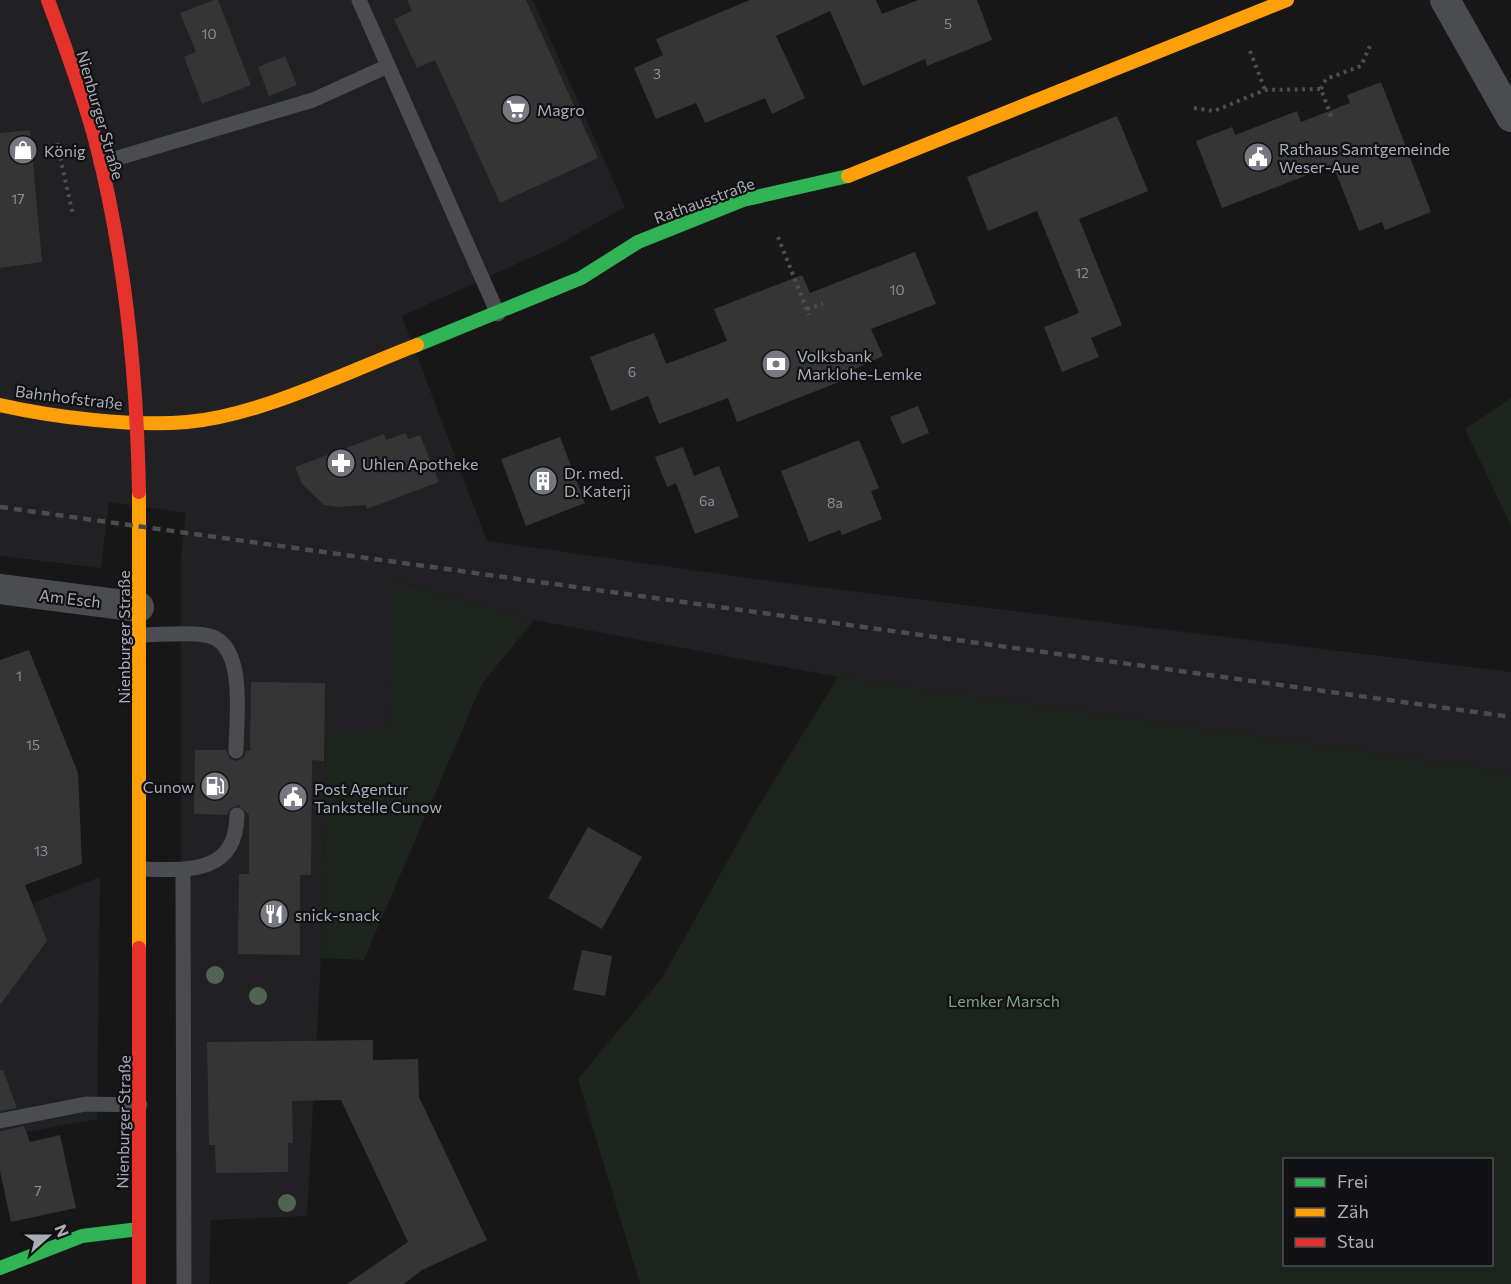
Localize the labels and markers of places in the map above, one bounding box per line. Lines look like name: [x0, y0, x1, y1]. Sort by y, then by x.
supermarket icon: Magro: [500, 93, 532, 125]
place label: Magro: [537, 100, 585, 119]
shop icon: König: [7, 134, 39, 166]
place label: Rathaus Samtgemeinde Weser-Aue: [1279, 139, 1450, 176]
place label: König: [44, 141, 86, 160]
public building icon: Rathaus Samtgemeinde Weser-Aue: [1242, 141, 1274, 173]
place label: Volksbank Marklohe-Lemke: [797, 346, 922, 383]
bank icon: Volksbank Marklohe-Lemke: [760, 348, 792, 380]
pharmacy icon: Uhlen Apotheke: [325, 447, 357, 479]
place label: Uhlen Apotheke: [362, 454, 478, 473]
place label: Dr. med. D. Katerji: [564, 463, 631, 500]
building icon: Dr. med. D. Katerji: [527, 465, 559, 497]
fuel station icon: Cunow: [199, 770, 231, 802]
place label: Cunow: [143, 777, 194, 796]
place label: Post Agentur Tankstelle Cunow: [314, 779, 442, 816]
public building icon: Post Agentur Tankstelle Cunow: [277, 781, 309, 813]
restaurant icon: snick-snack: [258, 898, 290, 930]
place label: snick-snack: [295, 905, 380, 924]

